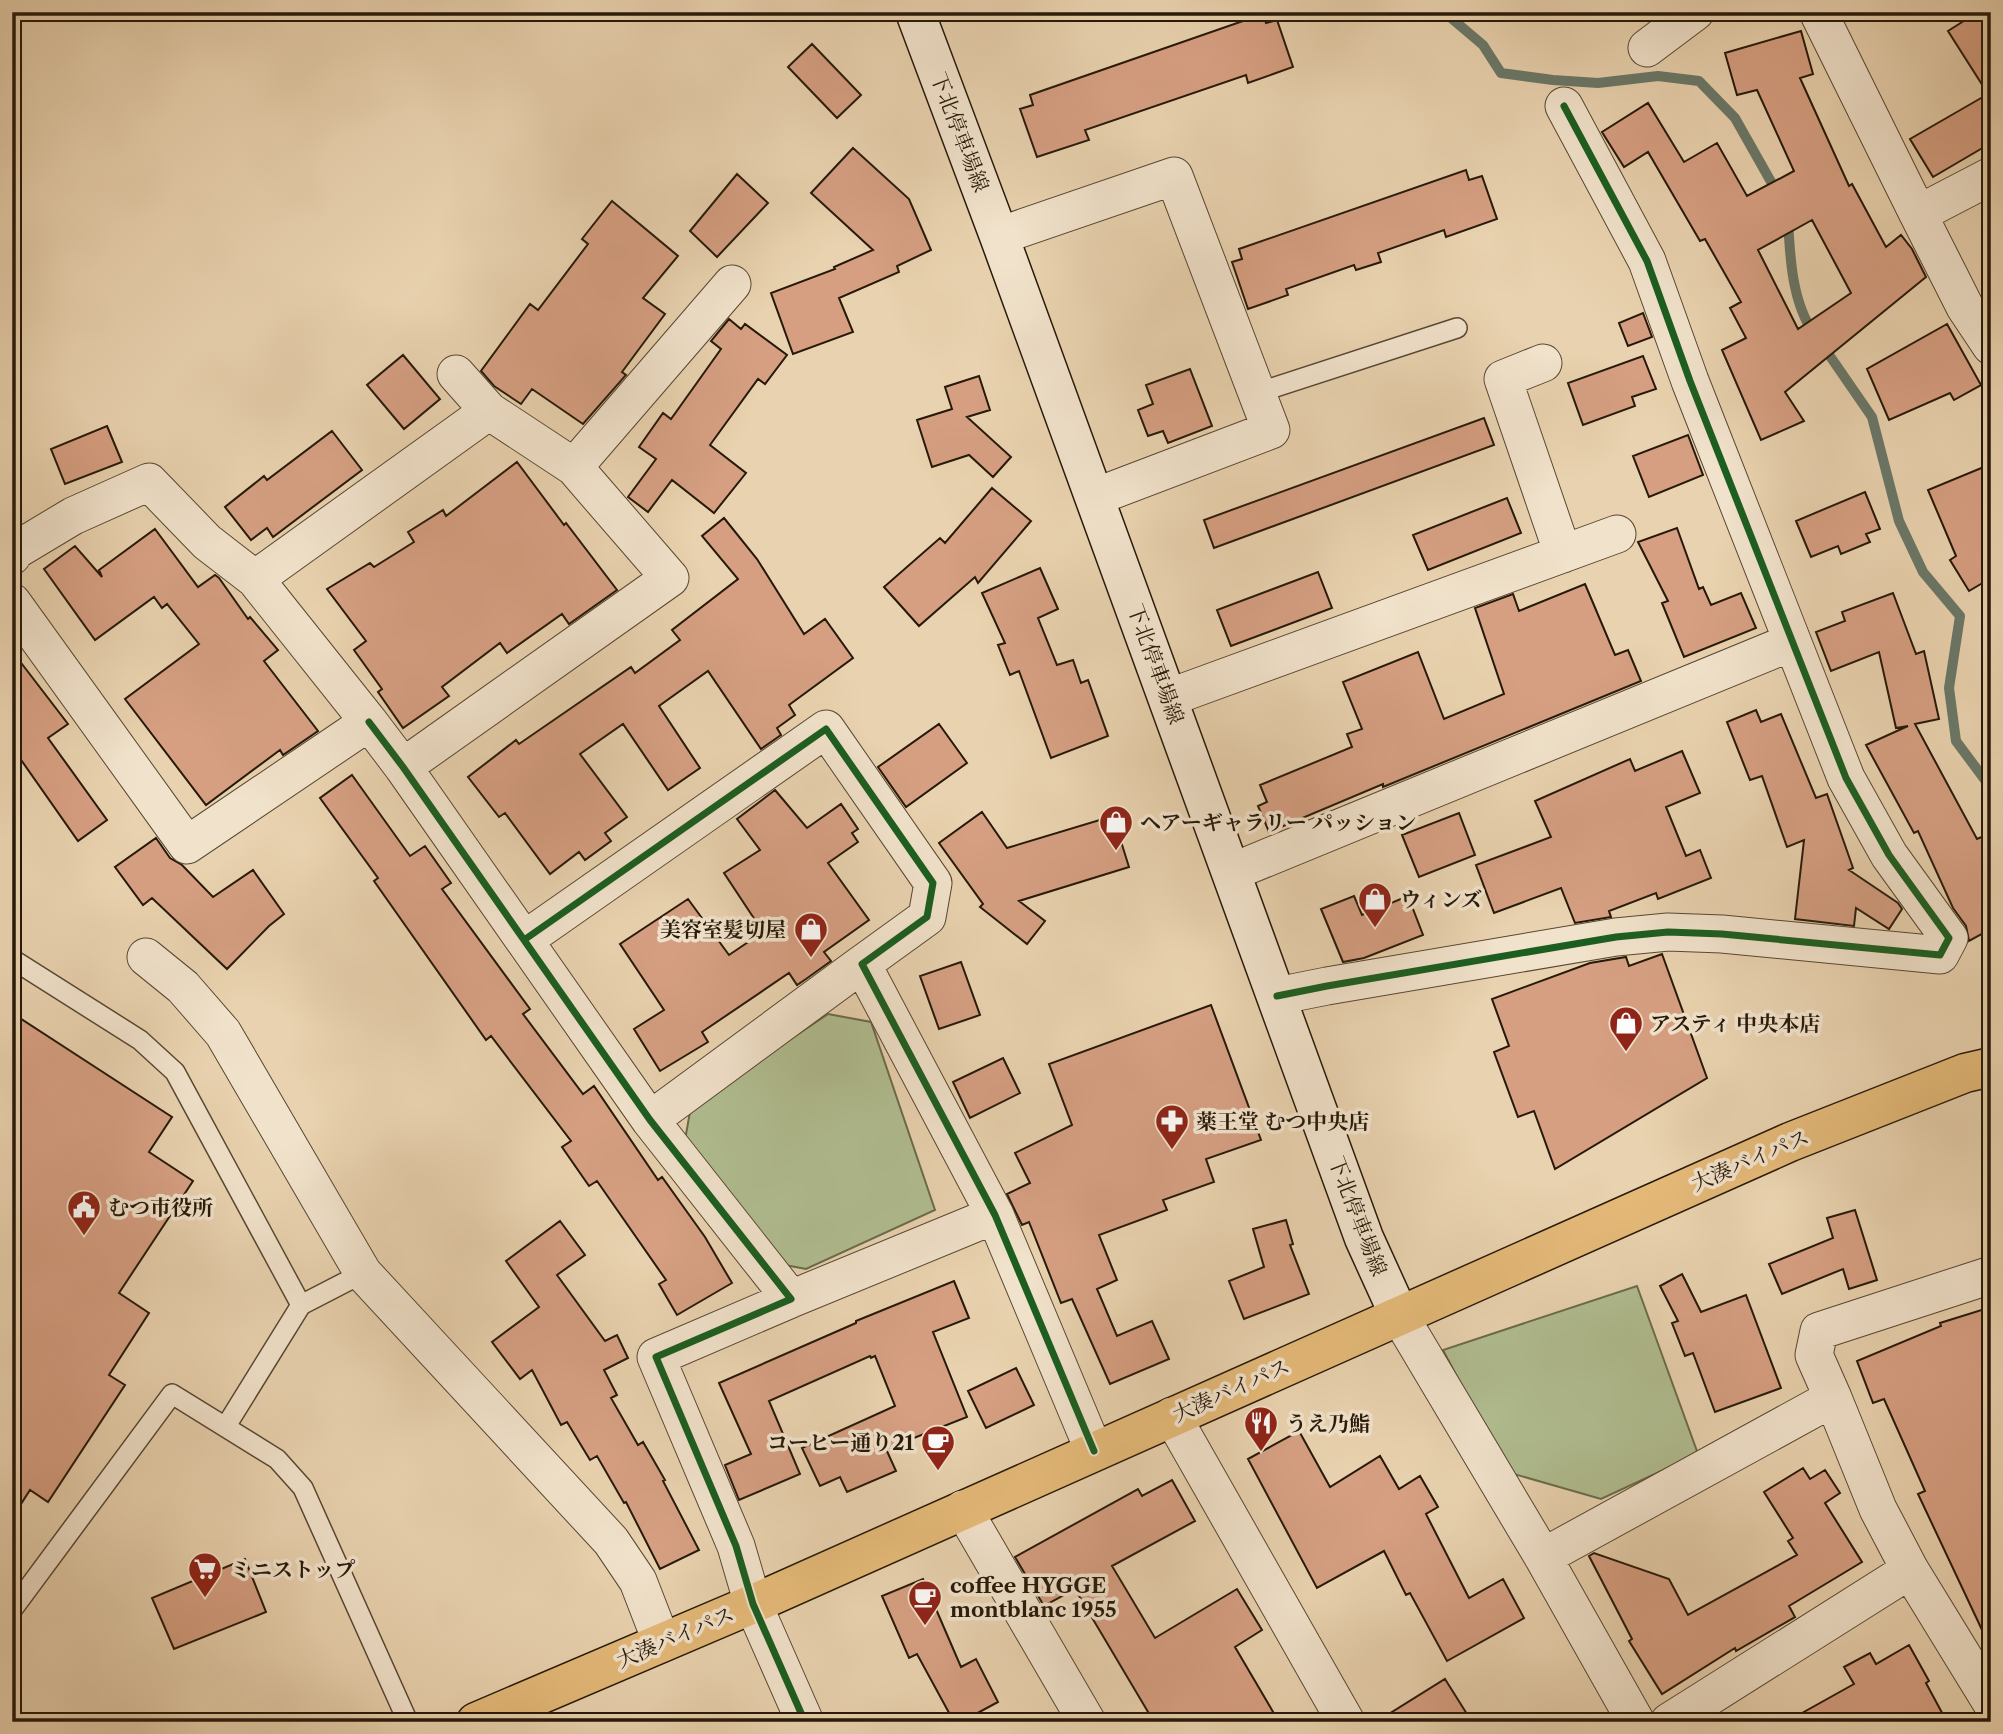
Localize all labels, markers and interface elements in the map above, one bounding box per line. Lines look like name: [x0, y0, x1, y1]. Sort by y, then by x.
street label: 下北停車場線: [926, 69, 994, 195]
street label: 下北停車場線: [1123, 601, 1189, 727]
shop icon: ヘアーギャラリー パッション: [1097, 803, 1135, 852]
place label: ヘアーギャラリー パッション: [1140, 810, 1417, 835]
shop icon: ウィンズ: [1356, 880, 1394, 929]
place label: ウィンズ: [1400, 887, 1482, 912]
shop icon: 美容室髪切屋: [792, 910, 830, 959]
place label: 美容室髪切屋: [660, 917, 786, 942]
shop icon: アスティ 中央本店: [1607, 1004, 1645, 1053]
place label: アスティ 中央本店: [1650, 1011, 1820, 1036]
pharmacy icon: 薬王堂 むつ中央店: [1153, 1102, 1191, 1151]
place label: 薬王堂 むつ中央店: [1196, 1109, 1369, 1134]
street label: 大湊バイパス: [1687, 1124, 1813, 1196]
street label: 下北停車場線: [1324, 1153, 1392, 1279]
public building icon: むつ市役所: [65, 1188, 103, 1237]
place label: むつ市役所: [108, 1195, 213, 1220]
street label: 大湊バイパス: [1169, 1353, 1293, 1427]
restaurant icon: うえ乃鮨: [1242, 1404, 1280, 1453]
place label: うえ乃鮨: [1286, 1411, 1370, 1436]
cafe icon: コーヒー通り21: [919, 1423, 957, 1472]
place label: コーヒー通り21: [767, 1430, 915, 1455]
supermarket icon: ミニストップ: [186, 1550, 224, 1599]
place label: ミニストップ: [230, 1557, 355, 1582]
place label: coffee HYGGE montblanc 1955: [950, 1573, 1117, 1622]
cafe icon: coffee HYGGE montblanc 1955: [906, 1578, 944, 1627]
street label: 大湊バイパス: [612, 1601, 738, 1673]

